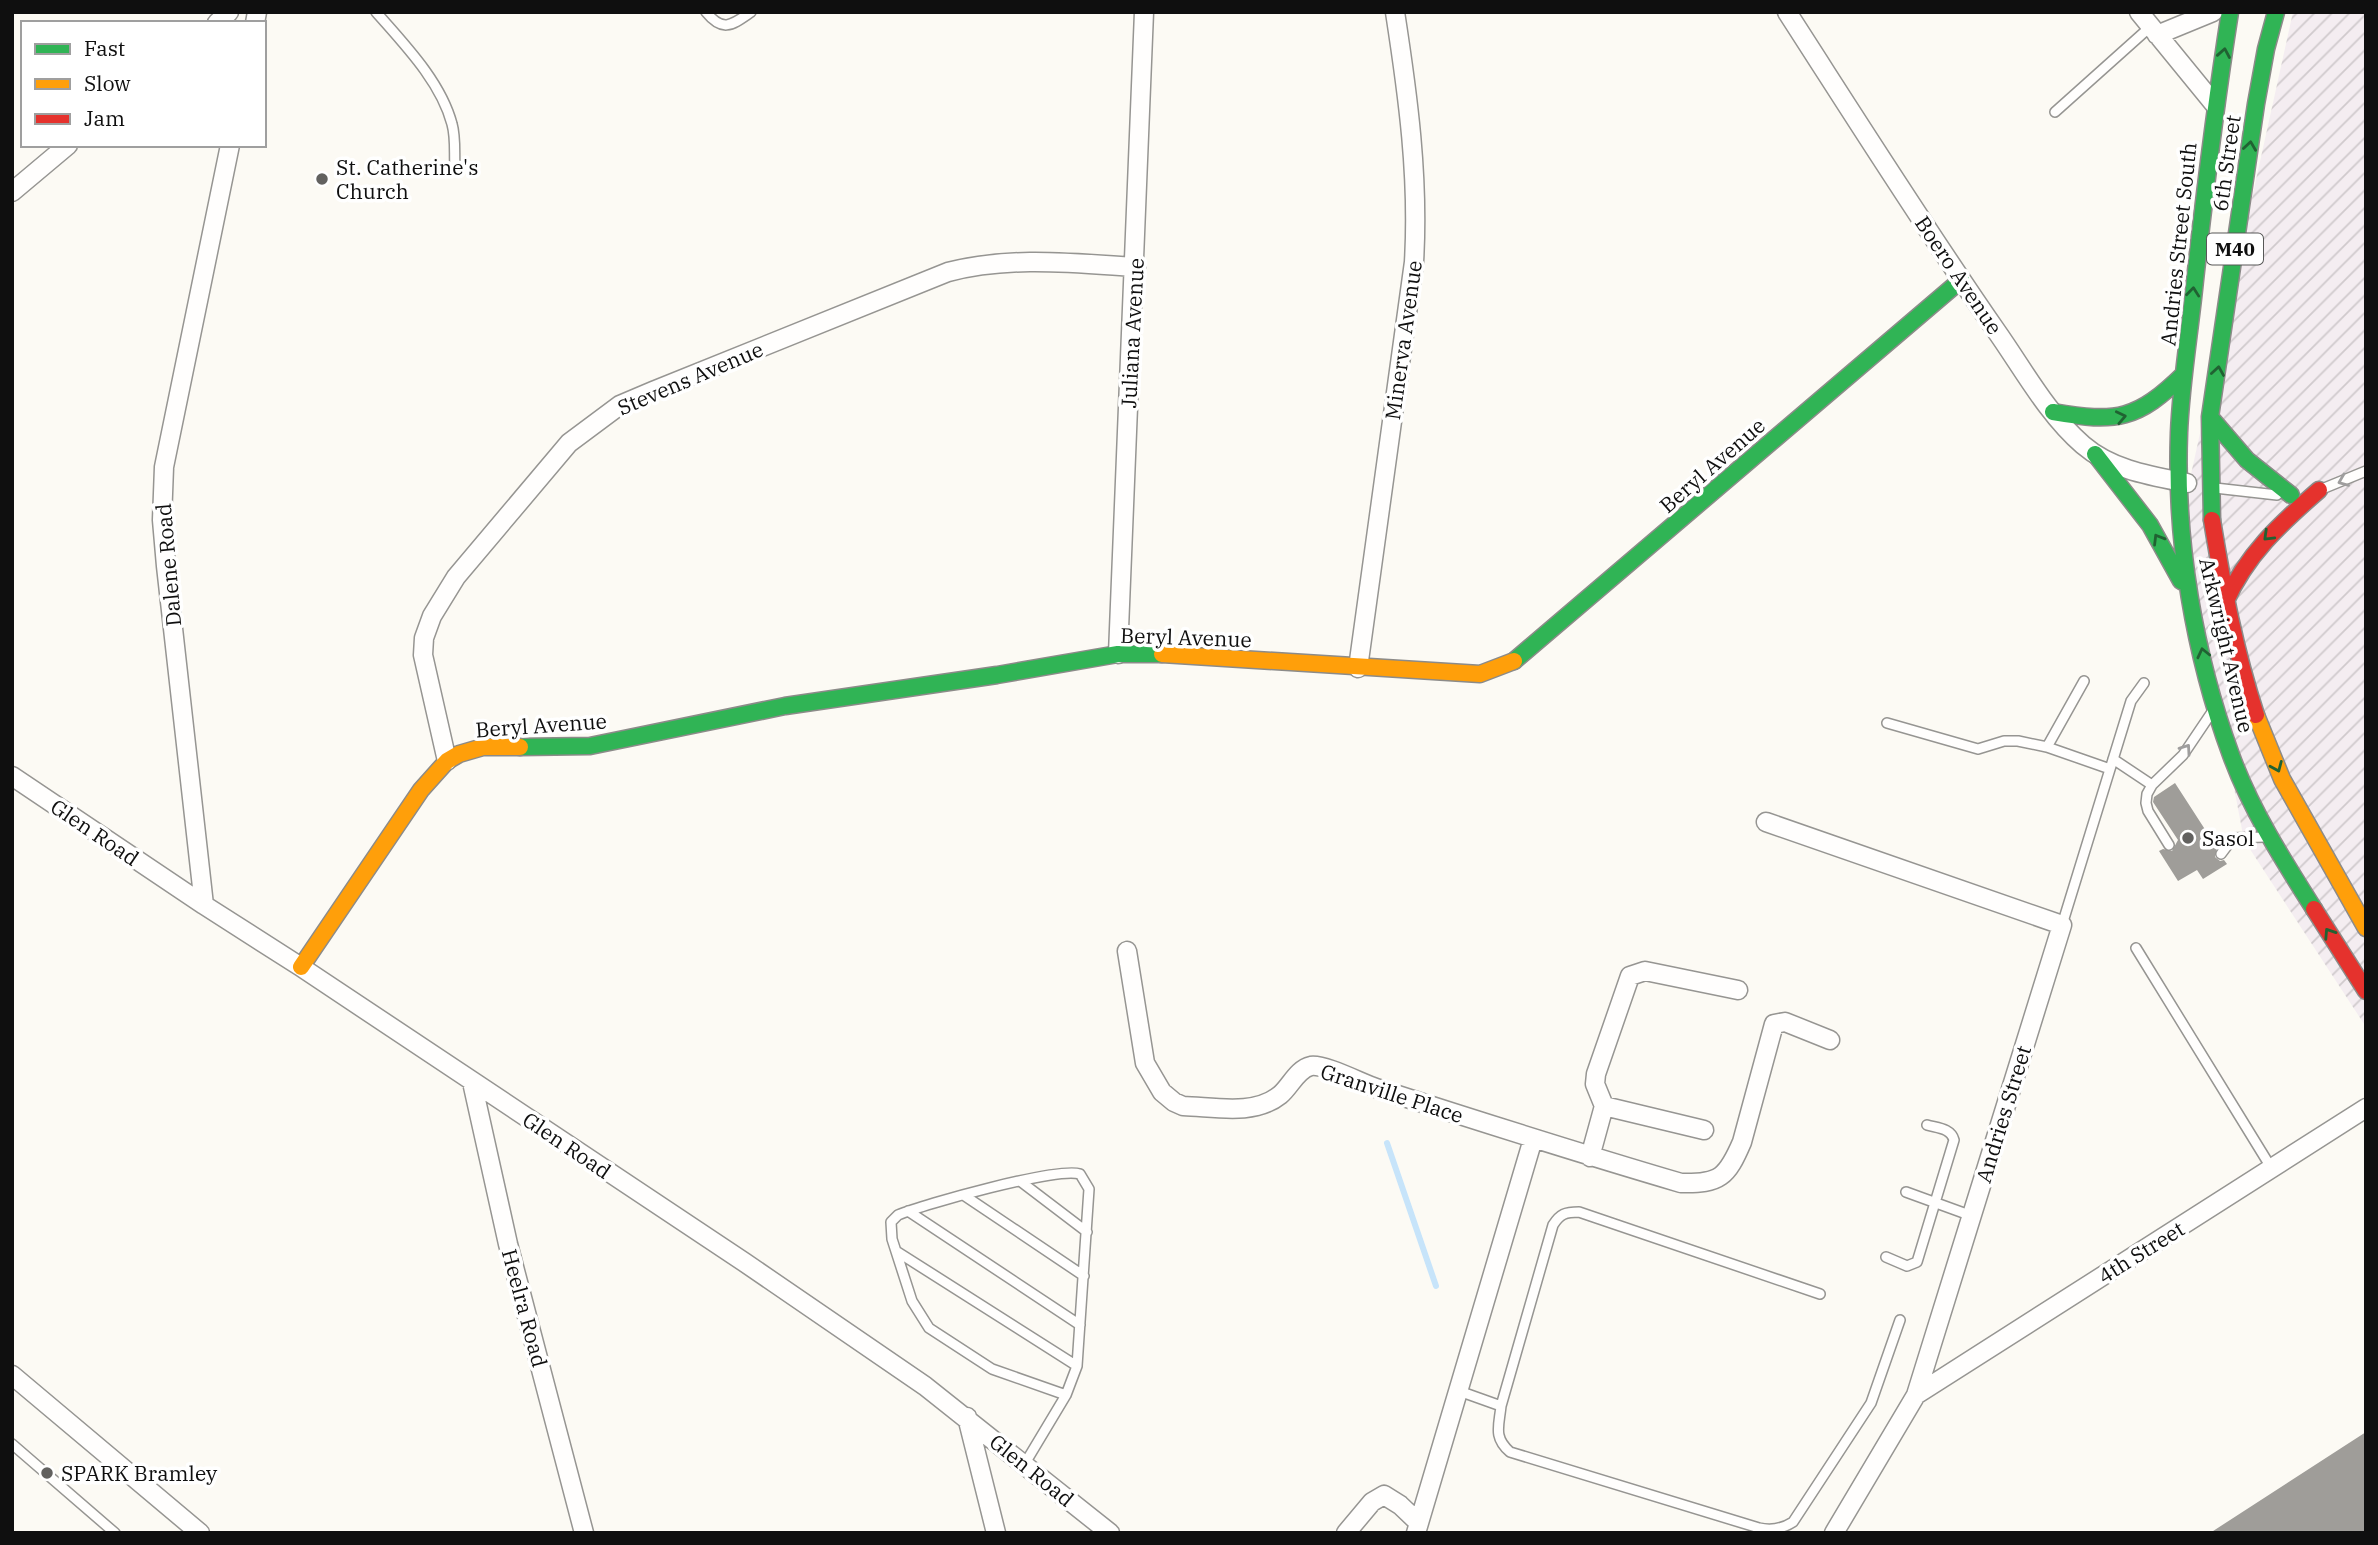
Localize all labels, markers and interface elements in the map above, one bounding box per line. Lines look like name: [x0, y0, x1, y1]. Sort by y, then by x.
legend: [21, 21, 266, 147]
text: Fast: [84, 34, 125, 62]
one-way arrow: [2216, 47, 2231, 59]
text: Slow: [84, 69, 131, 97]
text: Jam: [84, 104, 125, 132]
street label: 6th Street: [2205, 113, 2247, 213]
one-way arrow: [2242, 140, 2257, 152]
street label: Andries Street South: [2153, 141, 2203, 347]
place label: St. Catherine's Church: [336, 153, 478, 205]
marker: St. Catherine's Church: [314, 171, 330, 187]
street label: Boero Avenue: [1909, 210, 2009, 340]
road number: M40: [2207, 233, 2263, 264]
street label: Juliana Avenue: [1114, 257, 1150, 409]
street label: Minerva Avenue: [1378, 259, 1428, 421]
one-way arrow: [2186, 286, 2201, 297]
street label: Stevens Avenue: [613, 335, 767, 421]
one-way arrow: [2210, 365, 2225, 377]
one-way arrow: [2115, 410, 2126, 425]
street label: Beryl Avenue: [1653, 411, 1771, 519]
one-way arrow: [2337, 473, 2349, 487]
street label: Dalene Road: [149, 502, 187, 628]
one-way arrow: [2263, 527, 2276, 540]
one-way arrow: [2154, 534, 2167, 547]
street label: Arkwright Avenue: [2193, 555, 2261, 735]
street label: Beryl Avenue: [1120, 621, 1252, 653]
one-way arrow: [2196, 647, 2211, 659]
street label: Beryl Avenue: [474, 706, 608, 744]
one-way arrow: [2178, 744, 2190, 757]
one-way arrow: [2269, 760, 2283, 772]
street label: Glen Road: [45, 792, 145, 872]
place label: Sasol: [2202, 824, 2254, 852]
marker: Sasol: [2180, 830, 2196, 846]
one-way arrow: [2324, 928, 2337, 941]
street label: Andries Street: [1969, 1042, 2037, 1186]
street label: Granville Place: [1317, 1057, 1467, 1129]
street label: Glen Road: [517, 1105, 617, 1185]
street label: 4th Street: [2092, 1214, 2190, 1290]
street label: Heelra Road: [496, 1246, 554, 1370]
street label: Glen Road: [984, 1427, 1080, 1513]
place label: SPARK Bramley: [61, 1459, 218, 1487]
marker: SPARK Bramley: [39, 1465, 55, 1481]

